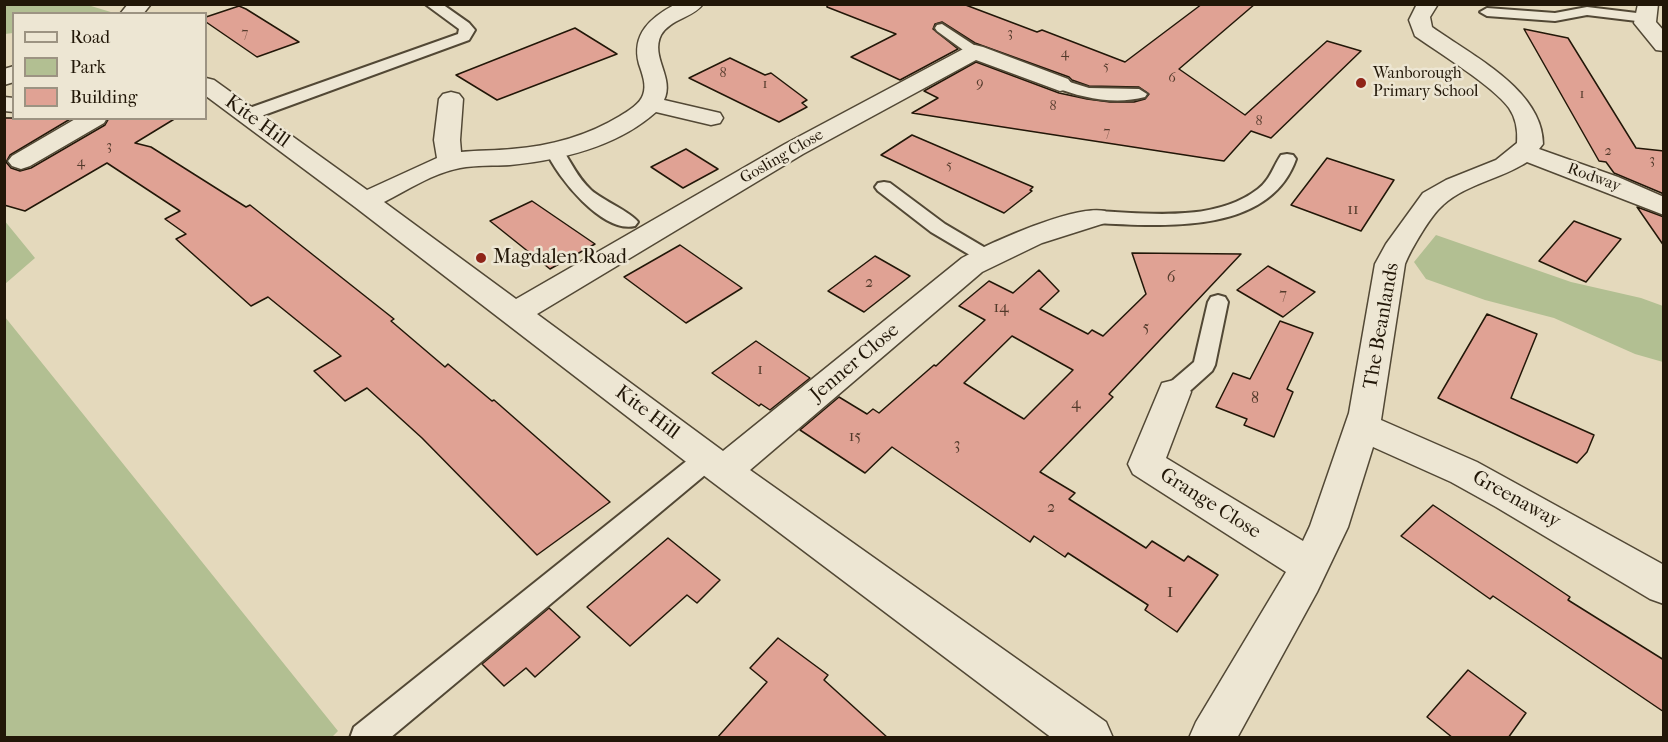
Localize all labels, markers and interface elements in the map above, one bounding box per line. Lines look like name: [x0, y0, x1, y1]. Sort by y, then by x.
legend: [12, 12, 207, 120]
house number: 7: [242, 26, 248, 42]
house number: 3: [1007, 26, 1013, 42]
text: Road: [70, 27, 110, 48]
house number: 4: [1061, 46, 1069, 62]
text: Park: [70, 57, 106, 78]
house number: 5: [1103, 59, 1109, 75]
place label: Wanborough Primary School: [1373, 64, 1478, 102]
house number: 8: [719, 66, 727, 82]
house number: 6: [1168, 71, 1176, 87]
house number: 9: [976, 76, 984, 92]
marker: Wanborough Primary School: [1354, 76, 1368, 90]
house number: 1: [763, 77, 767, 93]
text: Building: [70, 87, 137, 108]
house number: 1: [1580, 87, 1584, 103]
street label: Kite Hill: [220, 90, 294, 154]
house number: 8: [1049, 99, 1057, 115]
house number: 8: [1255, 114, 1263, 130]
house number: 7: [1104, 125, 1110, 141]
street label: Gosling Close: [737, 126, 827, 188]
house number: 3: [106, 139, 112, 155]
house number: 2: [1604, 144, 1612, 160]
house number: 3: [1649, 153, 1655, 169]
house number: 4: [77, 155, 85, 171]
house number: 5: [946, 158, 952, 174]
street label: Rodway: [1565, 159, 1623, 197]
house number: 11: [1347, 200, 1359, 220]
place label: Magdalen Road: [493, 246, 627, 270]
marker: Magdalen Road: [474, 251, 488, 265]
street label: The Beanlands: [1359, 261, 1405, 391]
house number: 6: [1167, 268, 1175, 288]
house number: 2: [865, 273, 873, 293]
house number: 7: [1279, 285, 1287, 305]
house number: 14: [993, 298, 1009, 318]
house number: 5: [1143, 318, 1149, 338]
street label: Jenner Close: [806, 319, 904, 407]
house number: 1: [757, 360, 763, 380]
street label: Kite Hill: [610, 381, 684, 445]
house number: 8: [1251, 389, 1259, 409]
house number: 4: [1071, 394, 1081, 414]
house number: 15: [849, 427, 861, 447]
house number: 3: [954, 435, 960, 455]
street label: Grange Close: [1155, 463, 1265, 545]
street label: Greenaway: [1468, 466, 1564, 534]
house number: 2: [1047, 498, 1055, 518]
house number: 1: [1166, 580, 1174, 604]

